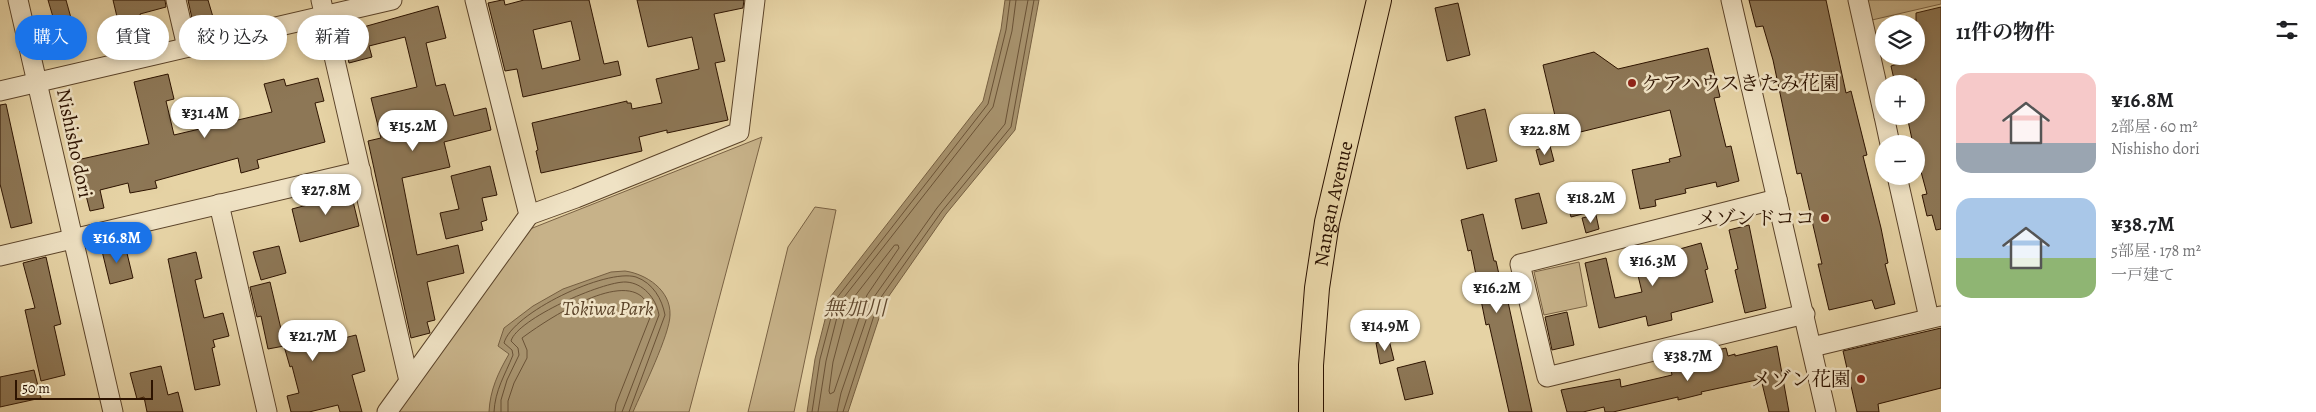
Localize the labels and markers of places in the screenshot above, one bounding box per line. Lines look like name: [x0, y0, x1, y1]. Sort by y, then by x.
place label: ケアハウスきたみ花園: [1642, 70, 1840, 97]
marker: ケアハウスきたみ花園: [1626, 77, 1638, 89]
pin: ¥31.4M: [164, 96, 246, 139]
pin: ¥15.2M: [372, 110, 454, 152]
pin: ¥22.8M: [1504, 114, 1586, 156]
pin: ¥27.8M: [285, 174, 367, 216]
pin: ¥18.2M: [1550, 182, 1632, 224]
place label: メゾンドココ: [1696, 205, 1815, 232]
marker: メゾンドココ: [1819, 212, 1831, 224]
pin: ¥16.8M: [76, 222, 158, 264]
pin: ¥16.3M: [1612, 244, 1694, 287]
pin: ¥16.2M: [1456, 272, 1538, 314]
pin: ¥14.9M: [1344, 310, 1426, 352]
pin: ¥21.7M: [272, 320, 354, 362]
pin: ¥38.7M: [1647, 340, 1729, 382]
place label: メゾン花園: [1752, 366, 1851, 393]
marker: メゾン花園: [1855, 373, 1867, 385]

